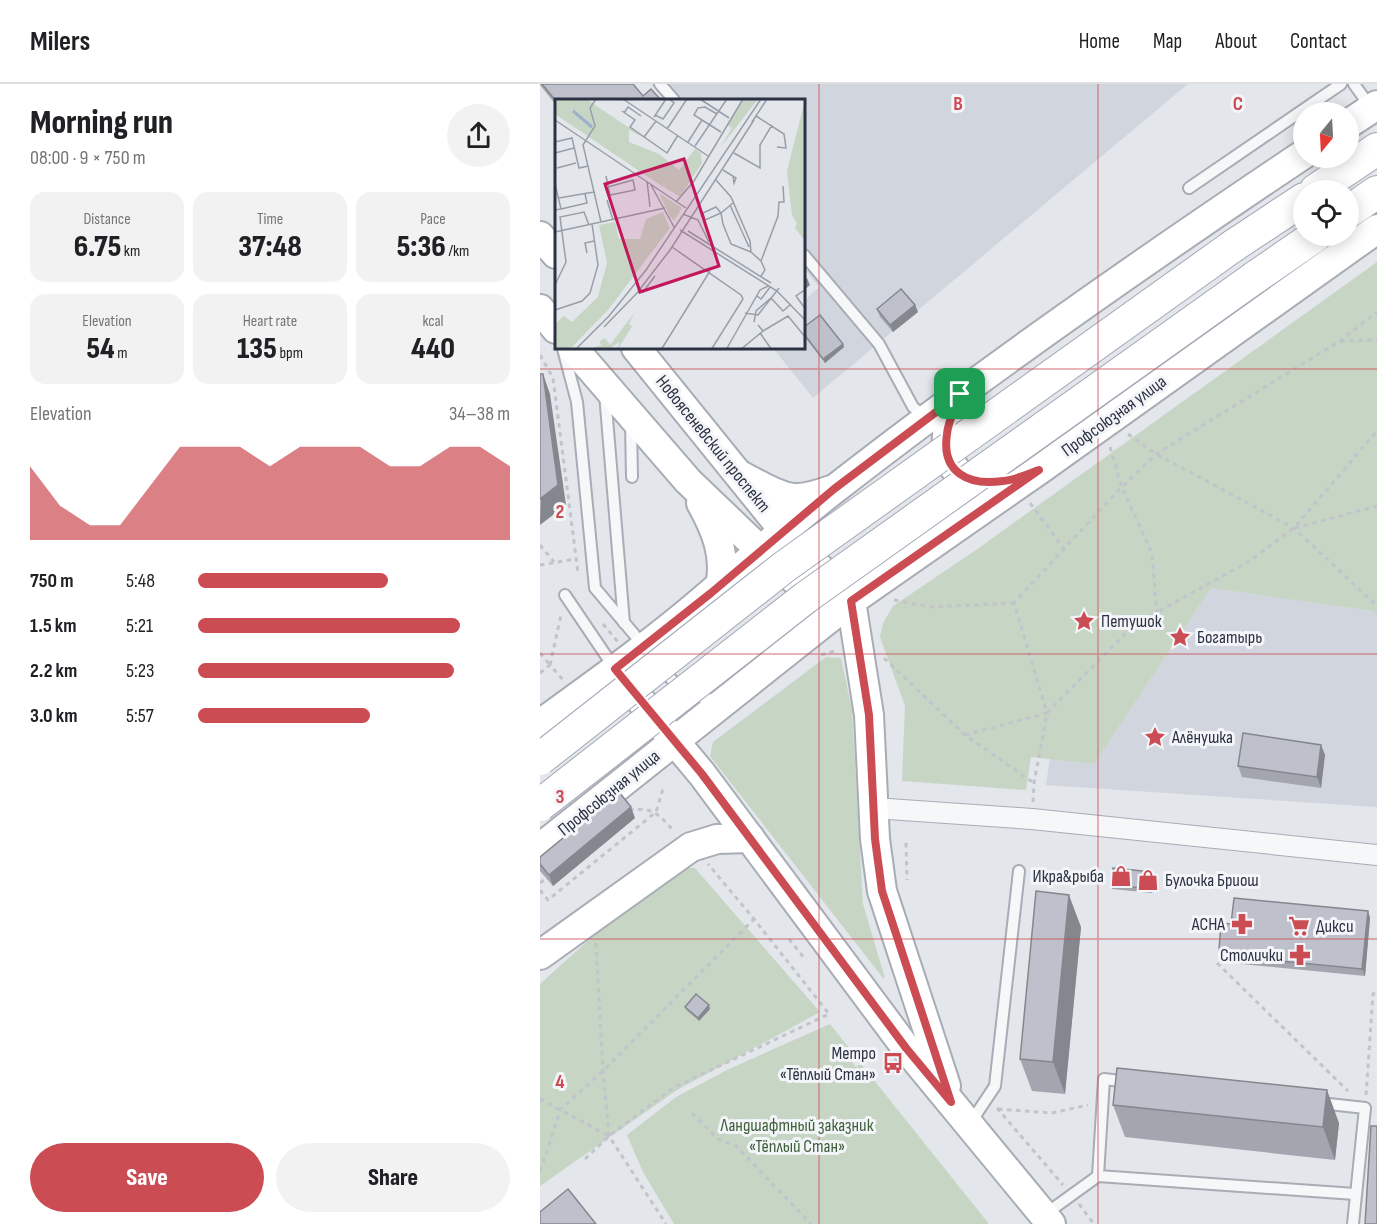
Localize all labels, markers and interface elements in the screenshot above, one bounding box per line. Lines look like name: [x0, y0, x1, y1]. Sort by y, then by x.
text: Milers: [30, 25, 90, 58]
text: Home: [1079, 29, 1120, 54]
text: Map: [1153, 29, 1182, 54]
text: About: [1215, 29, 1257, 54]
text: Contact: [1290, 29, 1347, 54]
text: B: [953, 92, 963, 116]
text: C: [1233, 92, 1243, 116]
inset map: [555, 99, 806, 350]
north arrow: [1293, 102, 1359, 168]
map controls: [1293, 102, 1359, 246]
text: Morning run: [30, 103, 173, 143]
button: share: [447, 104, 510, 167]
text: 08:00 · 9 × 750 m: [30, 146, 146, 170]
button: locate: [1293, 180, 1359, 246]
text: Distance: [83, 210, 131, 229]
text: Time: [257, 210, 283, 229]
text: Pace: [420, 210, 446, 229]
text: 6.75: [74, 229, 121, 265]
text: 37:48: [238, 229, 302, 265]
text: 5:36: [397, 229, 446, 265]
text: km: [121, 242, 140, 261]
text: /km: [446, 242, 469, 261]
text: Elevation: [82, 312, 132, 331]
text: Heart rate: [243, 312, 297, 331]
text: kcal: [422, 312, 444, 331]
text: 54: [86, 331, 115, 367]
text: 135: [237, 331, 277, 367]
text: 440: [411, 331, 455, 367]
text: m: [115, 344, 128, 363]
text: bpm: [277, 344, 303, 363]
pin: [934, 368, 985, 419]
street label: Новоясеневский проспект: [651, 371, 775, 517]
street label: Профсоюзная улица: [1057, 371, 1171, 461]
icon: arrive: [943, 377, 976, 410]
text: Elevation: [30, 402, 92, 426]
text: 34–38 m: [449, 402, 510, 426]
text: 2: [556, 500, 564, 524]
text: 750 m: [30, 569, 73, 593]
text: 5:48: [126, 569, 155, 593]
place icon: Петушок: [1072, 609, 1096, 633]
place label: Петушок: [1101, 611, 1162, 632]
text: 1.5 km: [30, 614, 76, 638]
text: 5:21: [126, 614, 153, 638]
place icon: Богатырь: [1168, 625, 1192, 649]
place label: Богатырь: [1197, 627, 1262, 648]
text: 2.2 km: [30, 659, 77, 683]
text: 5:23: [126, 659, 154, 683]
text: 3.0 km: [30, 704, 77, 728]
text: 5:57: [126, 704, 154, 728]
place icon: Алёнушка: [1143, 725, 1167, 749]
place label: Алёнушка: [1171, 727, 1233, 748]
street label: Профсоюзная улица: [554, 746, 664, 840]
text: 3: [556, 785, 565, 809]
shop icon: Икра&рыба: [1109, 864, 1133, 888]
place label: Икра&рыба: [1033, 866, 1104, 887]
shop icon: Булочка Бриош: [1136, 868, 1160, 892]
place label: Булочка Бриош: [1165, 870, 1259, 891]
pharmacy icon: АСНА: [1230, 912, 1254, 936]
place label: АСНА: [1191, 914, 1225, 935]
supermarket icon: Дикси: [1287, 914, 1311, 938]
place label: Дикси: [1316, 916, 1353, 937]
pharmacy icon: Столички: [1288, 943, 1312, 967]
place label: Столички: [1220, 945, 1283, 966]
place label: Метро «Тёплый Стан»: [780, 1043, 876, 1085]
bus stop icon: Метро «Тёплый Стан»: [881, 1051, 905, 1075]
text: 4: [555, 1070, 565, 1094]
park label: Ландшафтный заказник «Тёплый Стан»: [720, 1115, 874, 1157]
button: Save: [30, 1143, 264, 1212]
button: Share: [276, 1143, 510, 1212]

